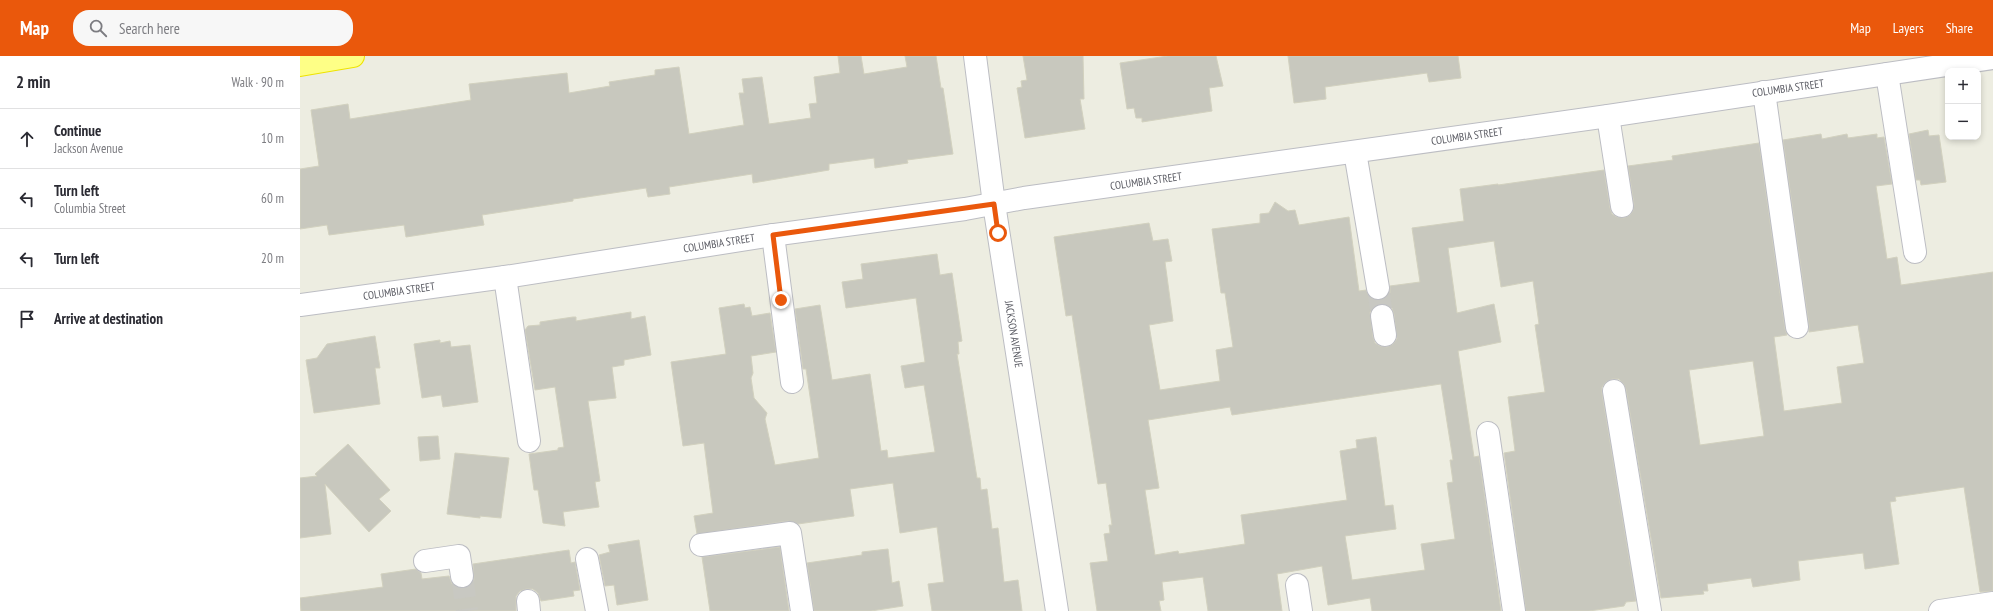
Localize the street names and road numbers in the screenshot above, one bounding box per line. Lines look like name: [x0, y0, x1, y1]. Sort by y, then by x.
street label: COLUMBIA STREET: [1751, 76, 1825, 100]
street label: COLUMBIA STREET: [1430, 124, 1504, 148]
street label: COLUMBIA STREET: [1109, 169, 1183, 193]
street label: COLUMBIA STREET: [682, 230, 756, 256]
street label: COLUMBIA STREET: [362, 279, 436, 303]
street label: JACKSON AVENUE: [1002, 298, 1026, 369]

